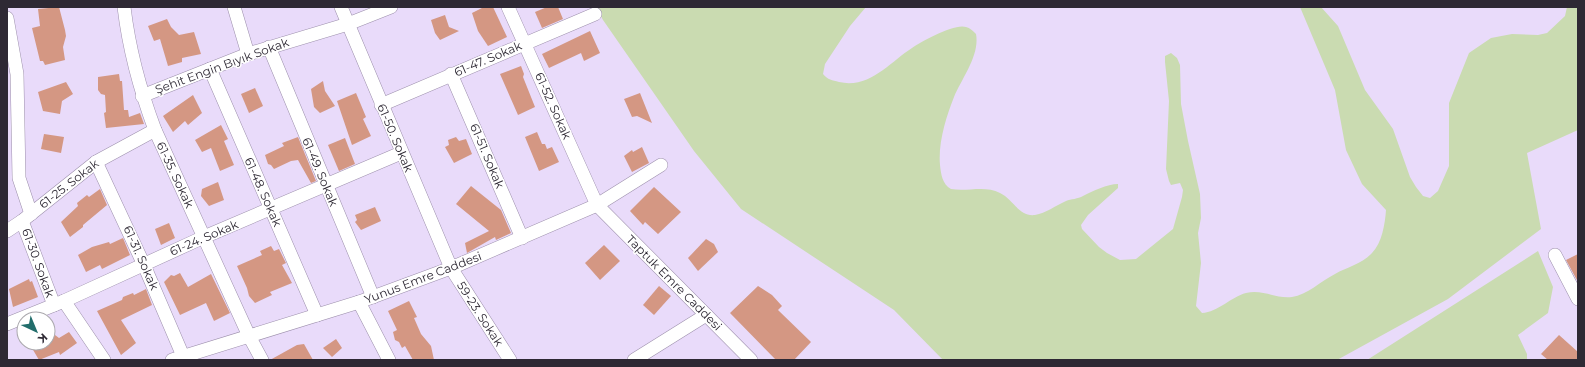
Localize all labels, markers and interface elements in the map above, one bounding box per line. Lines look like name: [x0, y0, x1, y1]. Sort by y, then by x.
street label: Şehit Engin Bıyık Sokak: [153, 34, 292, 97]
street label: 61-47. Sokak: [452, 37, 525, 80]
street label: 61-52. Sokak: [532, 70, 575, 142]
street label: 61-50. Sokak: [374, 101, 417, 175]
street label: 61-51. Sokak: [467, 121, 508, 191]
street label: 61-49. Sokak: [299, 135, 342, 209]
street label: 61-35. Sokak: [154, 139, 198, 211]
street label: 61-25. Sokak: [36, 155, 102, 212]
street label: 61-48. Sokak: [242, 155, 286, 229]
street label: 61-24. Sokak: [167, 216, 241, 259]
street label: 61-31. Sokak: [121, 223, 163, 293]
street label: 61-30. Sokak: [19, 226, 58, 300]
street label: Taptuk Emre Caddesi: [623, 232, 725, 334]
street label: Yunus Emre Caddesi: [362, 248, 484, 307]
street label: 59-23. Sokak: [454, 279, 507, 350]
north arrow: [16, 311, 56, 351]
text: K: [35, 330, 51, 347]

